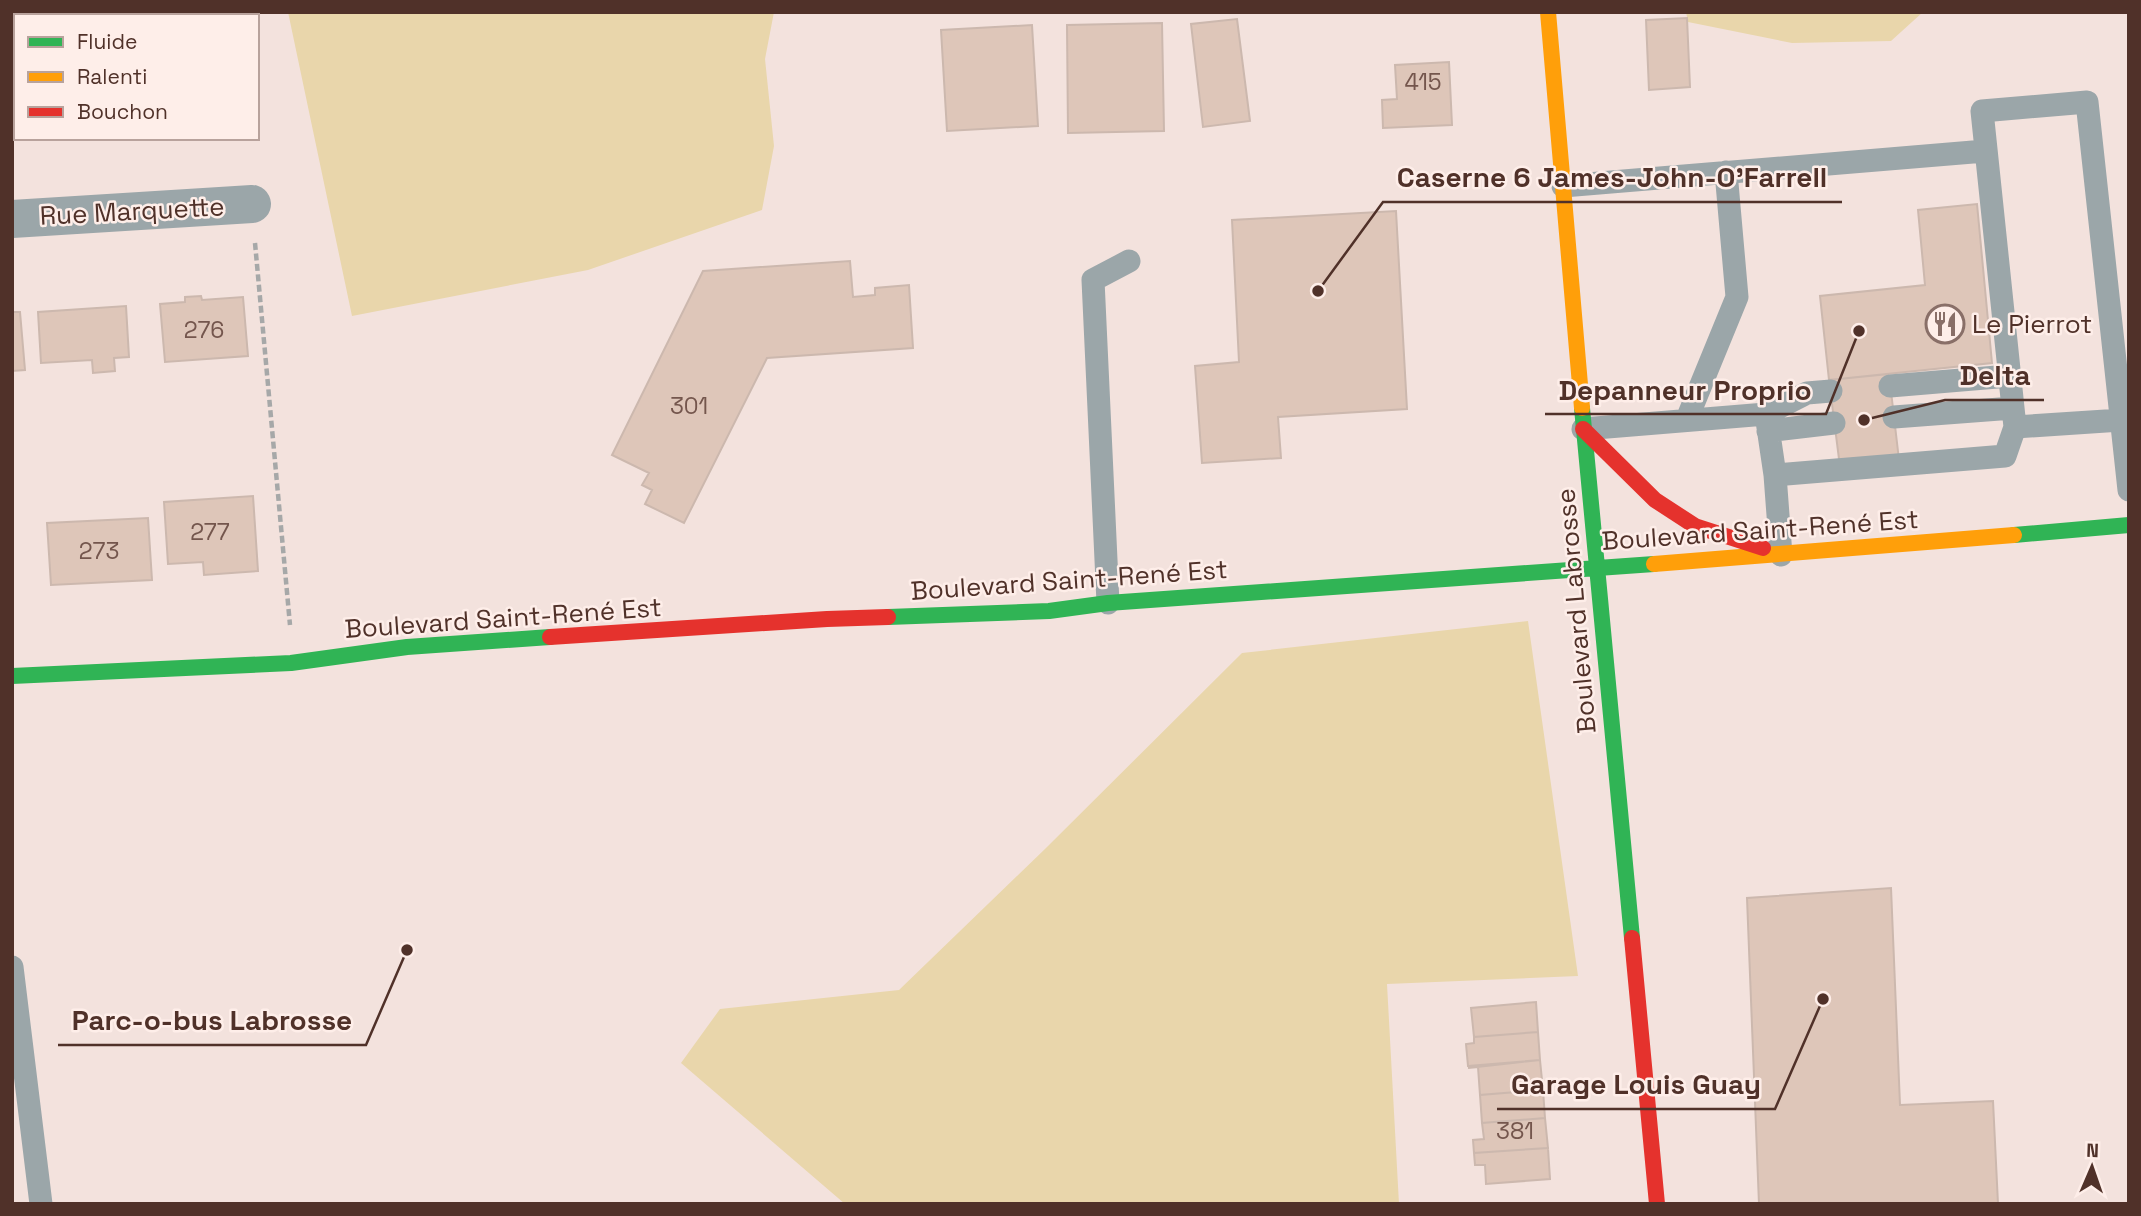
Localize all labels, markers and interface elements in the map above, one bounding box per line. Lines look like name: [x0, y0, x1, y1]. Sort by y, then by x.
legend: [14, 14, 259, 140]
text: Fluide: [77, 28, 137, 55]
text: Ralenti: [77, 63, 147, 90]
house number: 415: [1404, 67, 1442, 97]
text: Bouchon: [77, 98, 168, 125]
callout: Caserne 6 James-John-O'Farrell: [1383, 153, 1842, 202]
text: Caserne 6 James-John-O'Farrell: [1397, 159, 1827, 195]
street label: Rue Marquette: [39, 189, 225, 233]
restaurant icon: Le Pierrot: [1924, 303, 1966, 345]
place label: Le Pierrot: [1972, 307, 2092, 341]
house number: 276: [184, 315, 224, 345]
callout: Delta: [1945, 351, 2044, 400]
text: Delta: [1959, 357, 2031, 393]
callout: Depanneur Proprio: [1545, 365, 1826, 414]
text: Depanneur Proprio: [1558, 372, 1812, 408]
house number: 301: [670, 391, 708, 421]
street label: Boulevard Labrosse: [1548, 487, 1604, 735]
street label: Boulevard Saint-René Est: [1600, 502, 1920, 558]
house number: 277: [190, 517, 230, 547]
house number: 273: [79, 536, 119, 566]
street label: Boulevard Saint-René Est: [909, 552, 1229, 608]
street label: Boulevard Saint-René Est: [343, 590, 663, 646]
callout: Parc-o-bus Labrosse: [58, 996, 366, 1045]
text: Parc-o-bus Labrosse: [72, 1002, 352, 1038]
callout: Garage Louis Guay: [1497, 1060, 1775, 1109]
text: Garage Louis Guay: [1511, 1066, 1761, 1102]
house number: 381: [1496, 1116, 1534, 1146]
north arrow: [2057, 1132, 2127, 1202]
text: N: [2086, 1138, 2099, 1163]

